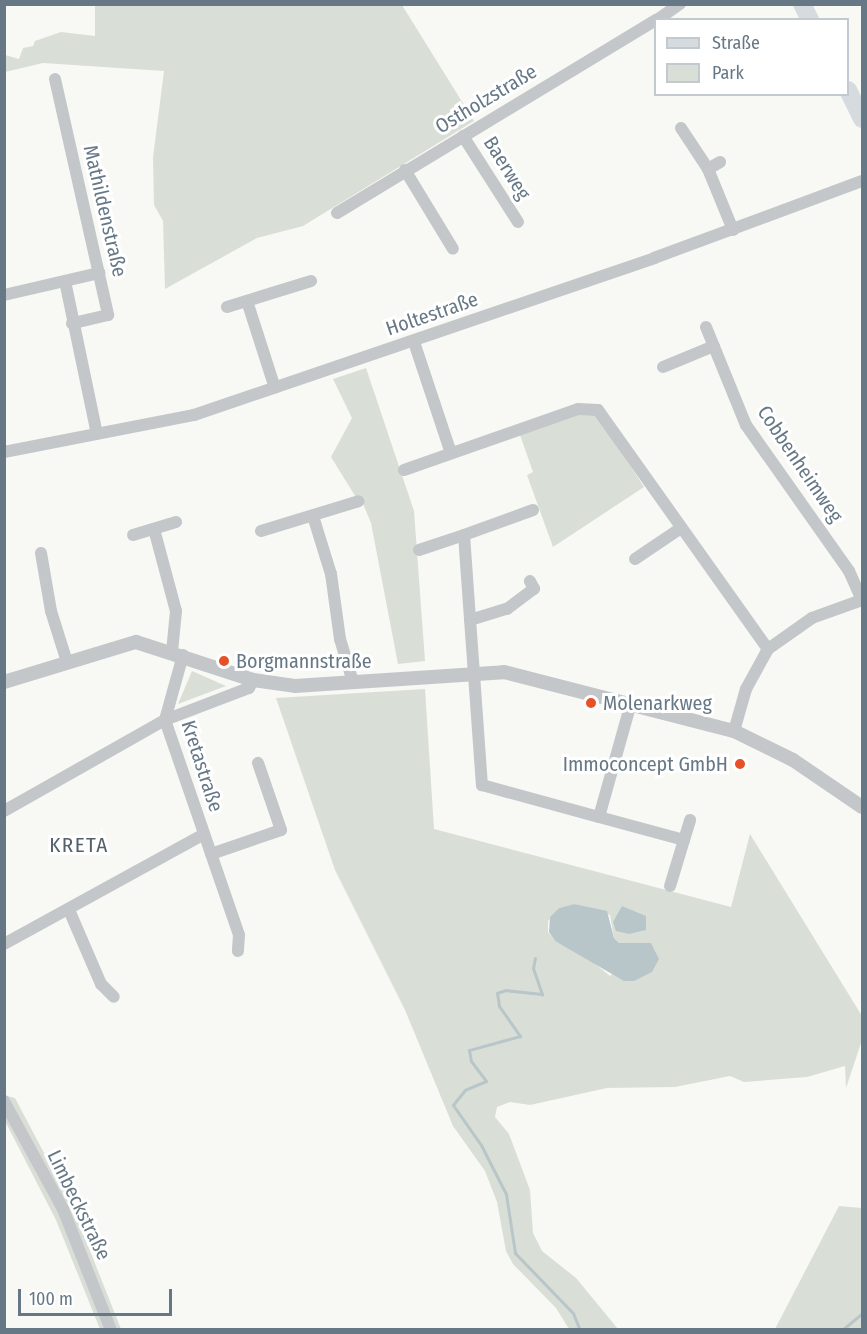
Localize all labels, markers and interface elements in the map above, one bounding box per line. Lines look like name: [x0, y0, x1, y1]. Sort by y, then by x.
legend: [654, 18, 849, 96]
text: Straße: [712, 32, 760, 54]
street label: Ostholzstraße: [431, 59, 541, 139]
text: Park: [712, 62, 744, 84]
street label: Baerweg: [478, 132, 536, 204]
street label: Mathildenstraße: [78, 143, 132, 279]
street label: Holtestraße: [383, 287, 481, 341]
street label: Cobbenheimweg: [752, 401, 848, 527]
place label: Borgmannstraße: [236, 649, 372, 673]
marker: Borgmannstraße: [217, 654, 231, 668]
place label: Molenarkweg: [603, 691, 712, 715]
marker: Molenarkweg: [584, 696, 598, 710]
street label: Kretastraße: [176, 717, 228, 815]
place label: Immoconcept GmbH: [563, 752, 728, 776]
marker: Immoconcept GmbH: [733, 757, 747, 771]
district label: KRETA: [49, 832, 109, 858]
street label: Limbeckstraße: [42, 1146, 116, 1264]
scale bar: [21, 1277, 176, 1315]
text: 100 m: [29, 1288, 73, 1310]

